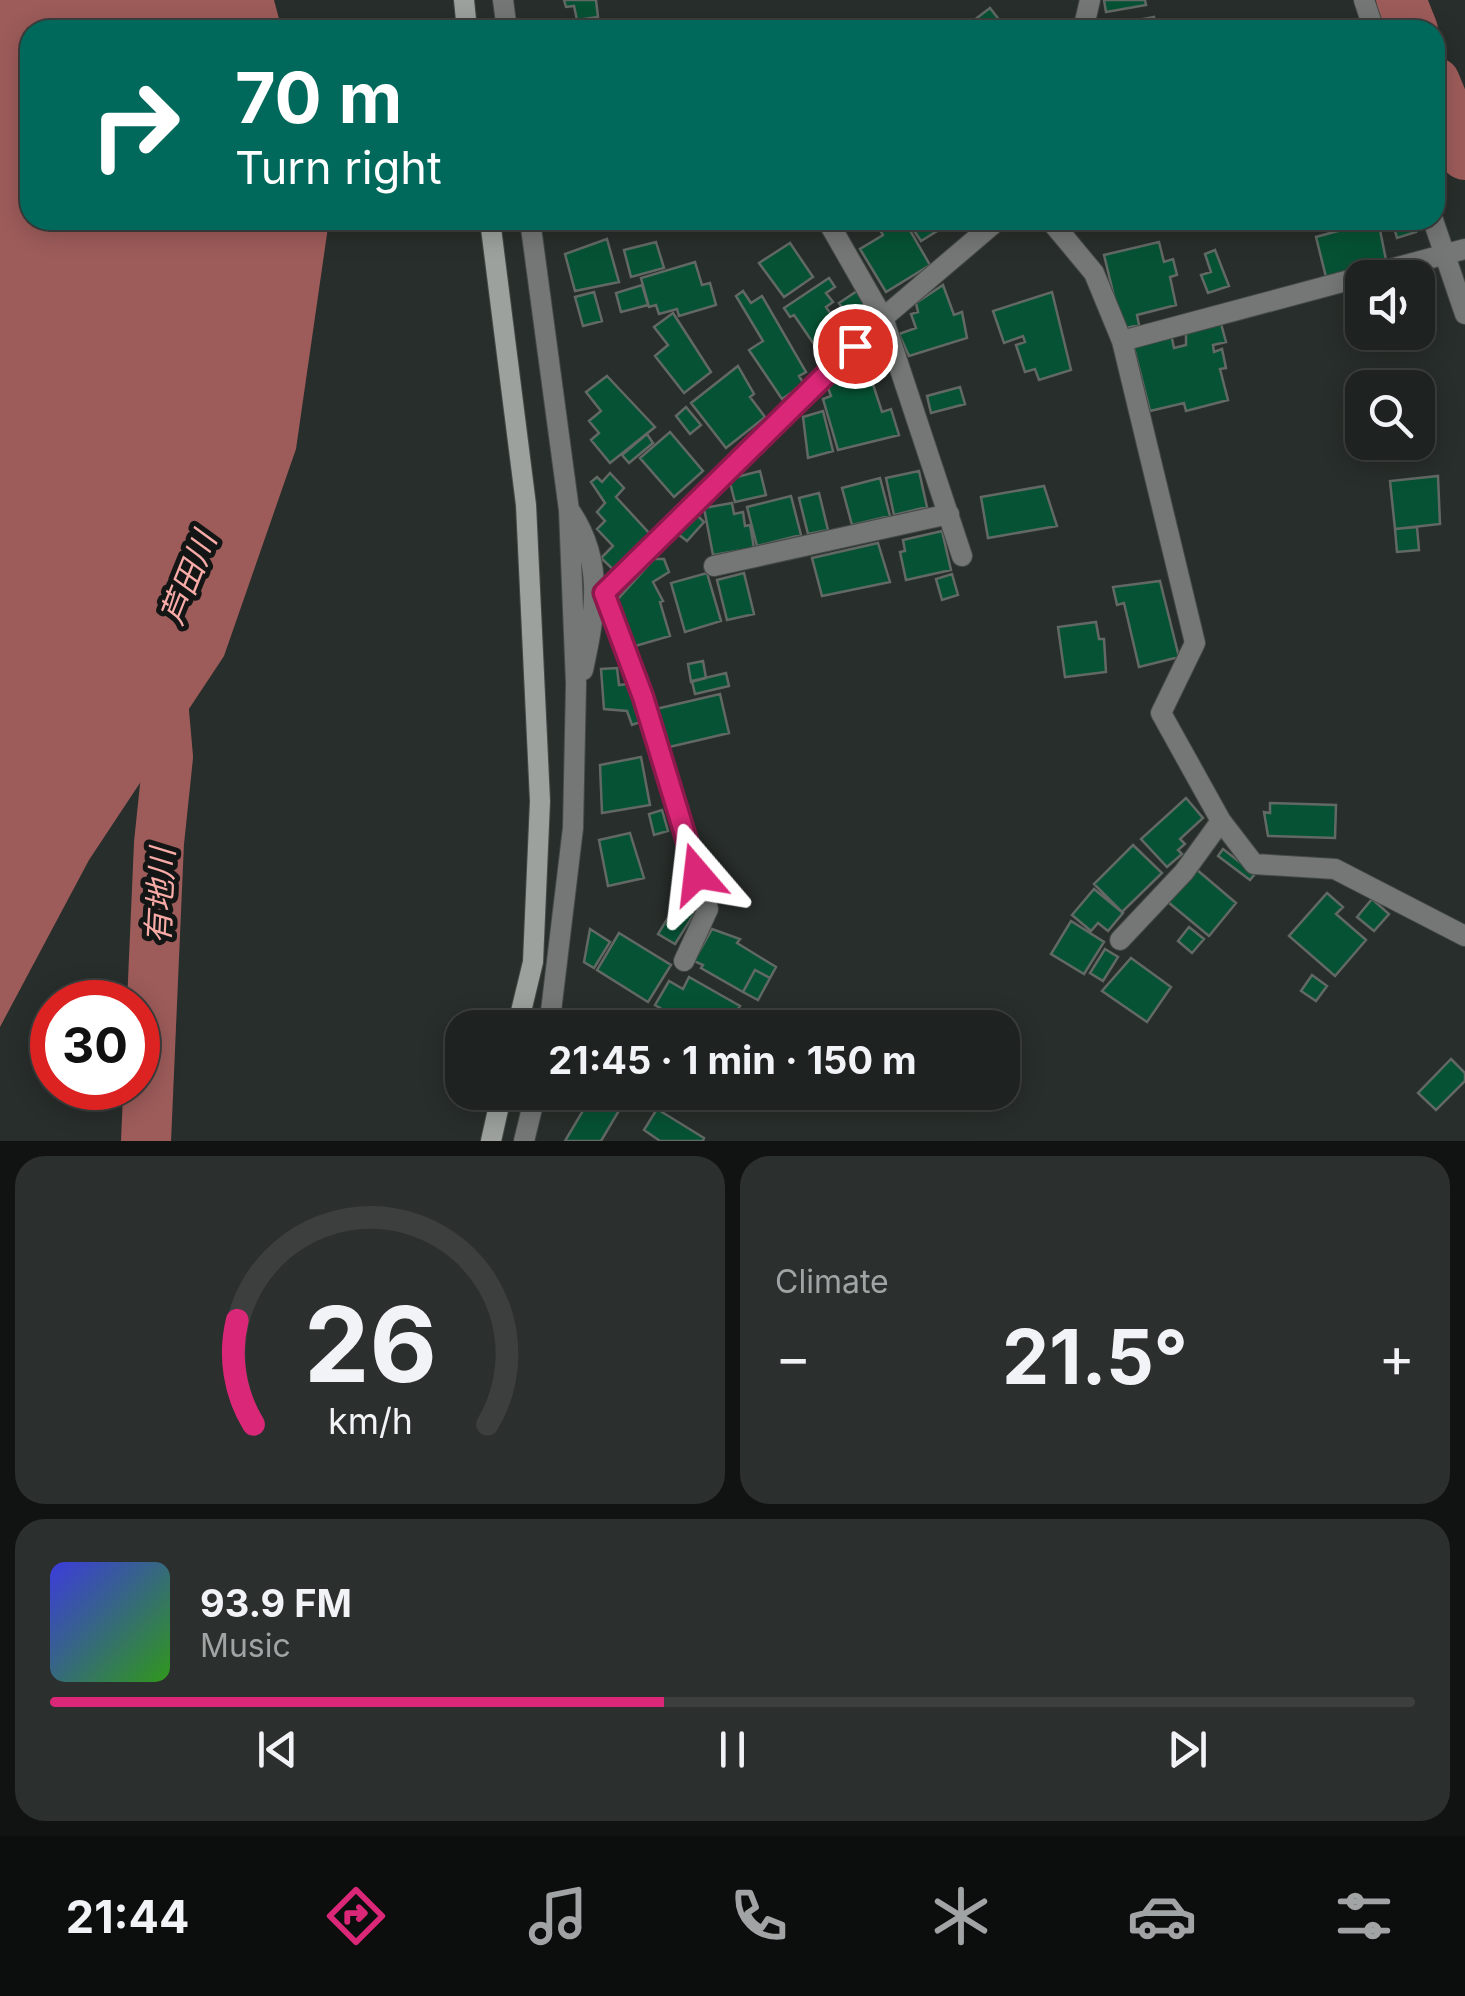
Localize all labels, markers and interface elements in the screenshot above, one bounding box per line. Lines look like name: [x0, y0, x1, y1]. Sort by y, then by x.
text: 70 m: [235, 55, 402, 140]
icon: right: [70, 60, 200, 190]
text: Turn right: [235, 140, 442, 195]
map controls: [1345, 260, 1435, 460]
button: sound: [1345, 260, 1435, 350]
pin: [813, 304, 898, 389]
icon: arrive: [828, 319, 883, 374]
button: search: [1345, 370, 1435, 460]
water label: 芦田川: [152, 523, 225, 630]
position arrow: [645, 822, 749, 926]
water label: 有地川: [138, 844, 182, 945]
speed limit sign: 30: [30, 980, 160, 1110]
text: 21:45 · 1 min · 150 m: [548, 1037, 917, 1083]
text: Climate: [775, 1262, 889, 1301]
text: 26: [303, 1281, 437, 1407]
text: 21.5°: [1002, 1311, 1188, 1402]
text: −: [775, 1324, 811, 1390]
text: +: [1379, 1324, 1415, 1390]
text: km/h: [328, 1399, 412, 1443]
text: 93.9 FM: [200, 1580, 352, 1626]
text: Music: [200, 1626, 291, 1665]
icon: previous: [250, 1722, 305, 1777]
icon: pause: [705, 1722, 760, 1777]
icon: next: [1160, 1722, 1215, 1777]
icon: directions: [321, 1881, 391, 1951]
icon: music: [523, 1881, 593, 1951]
icon: phone: [724, 1881, 794, 1951]
icon: climate: [926, 1881, 996, 1951]
icon: car: [1127, 1881, 1197, 1951]
icon: filters: [1329, 1881, 1399, 1951]
text: 21:44: [66, 1889, 189, 1944]

